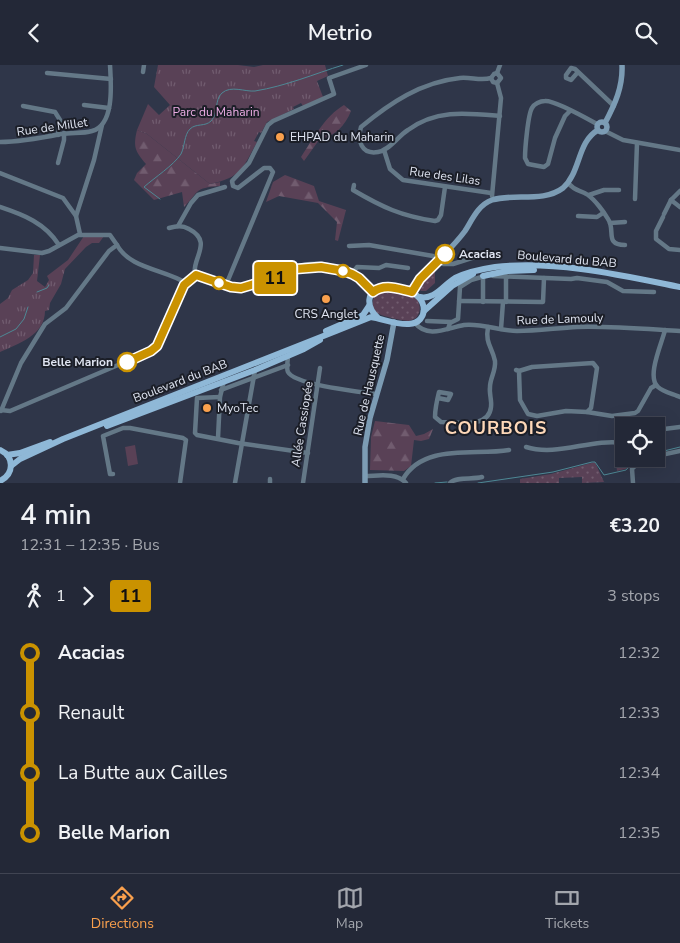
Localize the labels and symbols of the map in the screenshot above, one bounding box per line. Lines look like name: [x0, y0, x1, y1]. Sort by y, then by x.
park label: Parc du Maharin: [172, 104, 260, 120]
street label: Rue de Millet: [16, 114, 89, 140]
place label: EHPAD du Maharin: [290, 129, 394, 145]
marker: EHPAD du Maharin: [274, 131, 286, 143]
street label: Rue des Lilas: [409, 163, 482, 189]
marker: Acacias: [435, 244, 455, 264]
place label: Acacias: [459, 246, 501, 262]
street label: Boulevard du BAB: [517, 247, 617, 271]
line badge: 11: [252, 262, 298, 294]
unlabelled marker: [336, 264, 350, 278]
unlabelled marker: [212, 276, 226, 290]
marker: CRS Anglet: [320, 293, 332, 305]
place label: CRS Anglet: [294, 306, 358, 322]
street label: Rue de Lamouly: [516, 309, 604, 329]
street label: Rue de Hausquette: [350, 333, 388, 437]
marker: Belle Marion: [117, 352, 137, 372]
place label: Belle Marion: [42, 354, 113, 370]
street label: Boulevard du BAB: [131, 356, 229, 406]
street label: Allée Cassiopée: [287, 380, 317, 468]
place label: MyoTec: [217, 400, 259, 416]
marker: MyoTec: [201, 402, 213, 414]
district label: COURBOIS: [445, 416, 547, 440]

